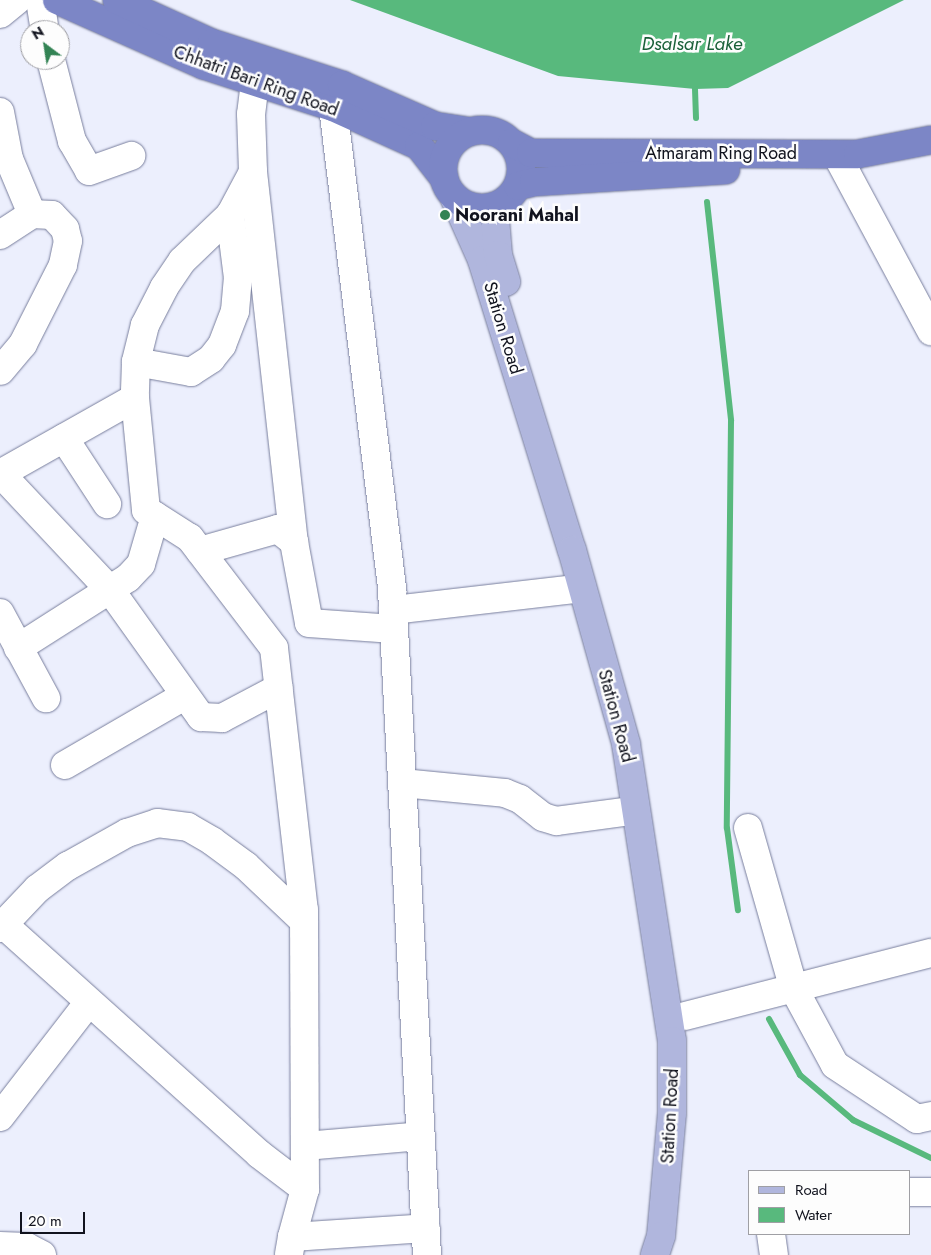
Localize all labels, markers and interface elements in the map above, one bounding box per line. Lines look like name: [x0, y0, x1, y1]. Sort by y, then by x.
north arrow: [20, 20, 70, 70]
text: N: [28, 22, 48, 44]
water label: Dsalsar Lake: [642, 33, 742, 55]
street label: Chhatri Bari Ring Road: [170, 41, 342, 121]
street label: Atmaram Ring Road: [645, 142, 797, 164]
place label: Noorani Mahal: [455, 204, 579, 226]
marker: Noorani Mahal: [439, 209, 451, 221]
street label: Station Road: [479, 279, 527, 377]
street label: Station Road: [593, 667, 639, 765]
street label: Station Road: [657, 1068, 683, 1164]
legend: [748, 1170, 911, 1235]
text: Road: [795, 1179, 827, 1201]
scale bar: [22, 1202, 88, 1234]
text: Water: [795, 1204, 832, 1226]
text: 20 m: [28, 1210, 62, 1232]

